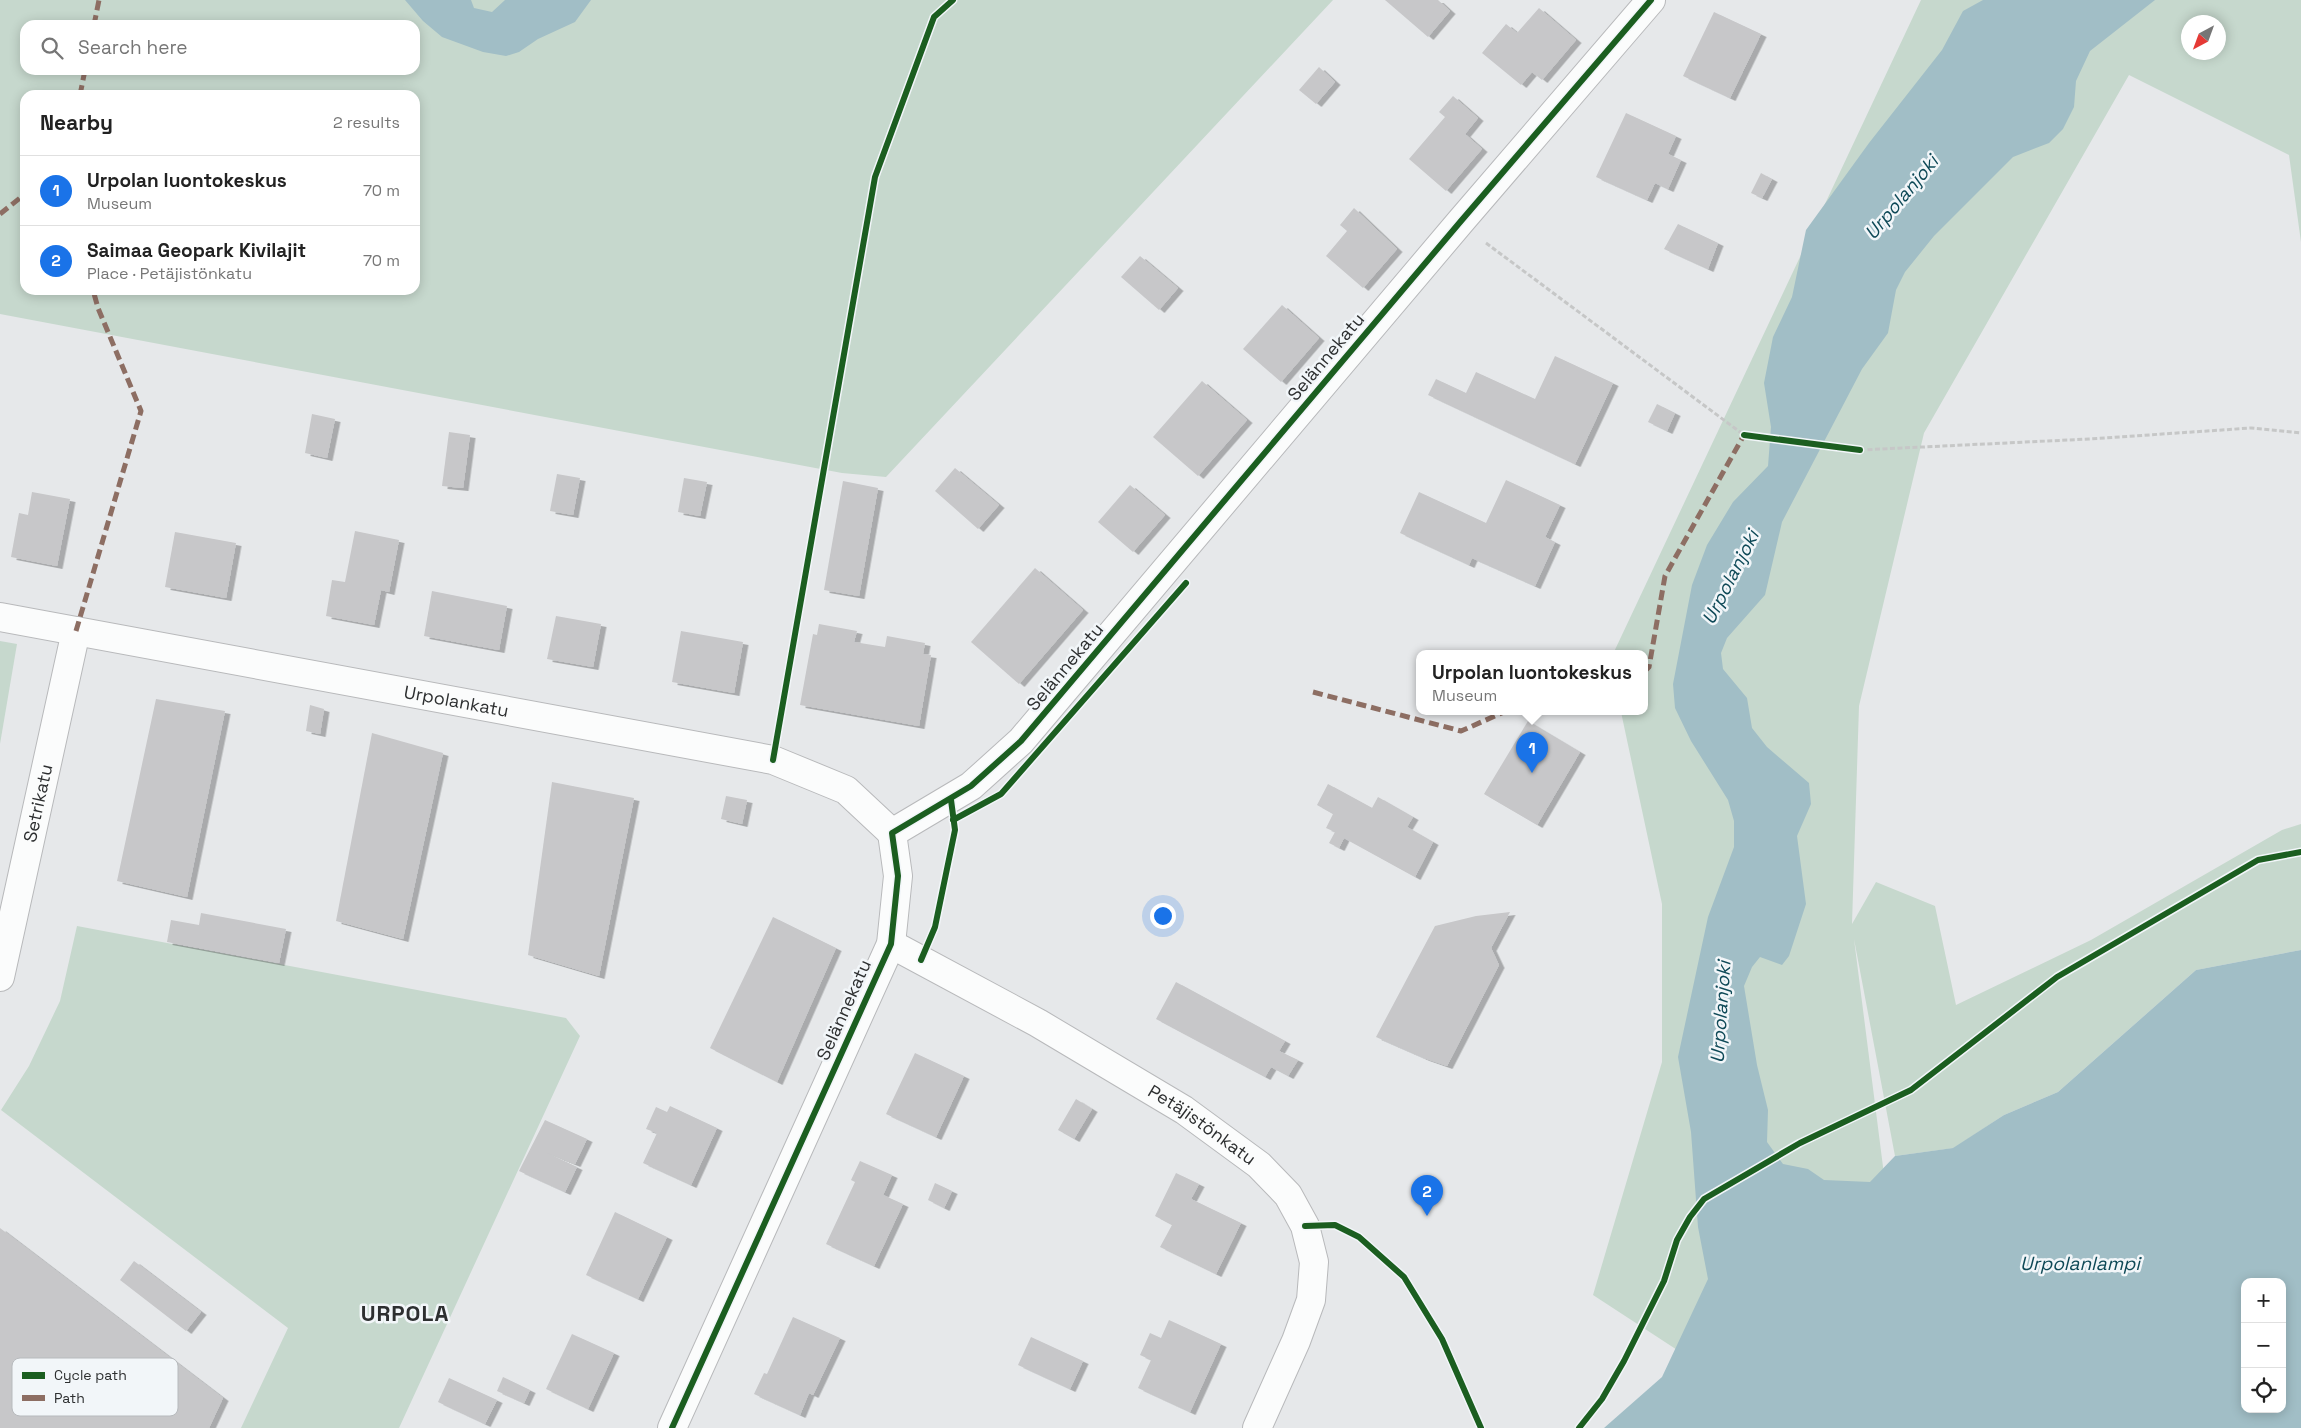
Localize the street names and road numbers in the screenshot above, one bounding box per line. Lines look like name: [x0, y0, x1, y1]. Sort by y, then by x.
street label: Selännekatu: [1282, 308, 1369, 405]
street label: Selännekatu: [1021, 618, 1108, 715]
street label: Urpolankatu: [402, 680, 511, 722]
street label: Setrikatu: [18, 762, 57, 844]
street label: Selännekatu: [811, 956, 876, 1064]
street label: Petäjistönkatu: [1144, 1079, 1261, 1170]

